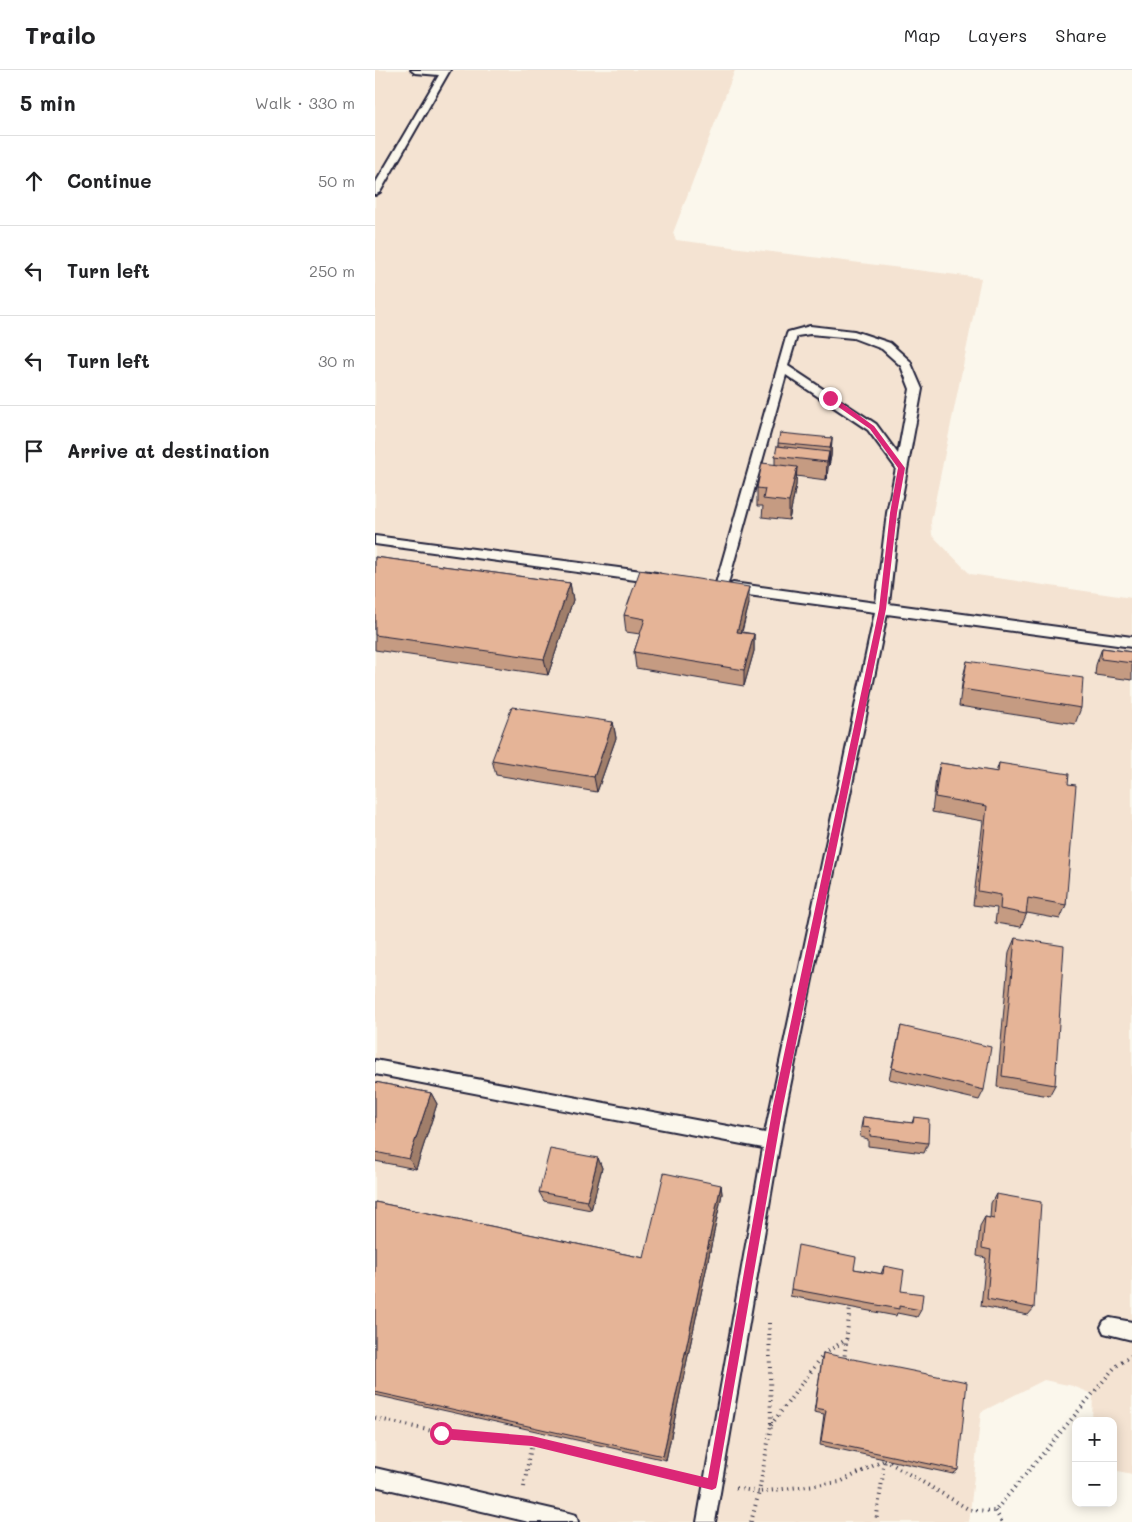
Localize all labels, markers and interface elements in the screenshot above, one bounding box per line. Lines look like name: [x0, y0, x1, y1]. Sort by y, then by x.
text: Trailo: [25, 19, 96, 50]
text: Map: [904, 23, 940, 47]
text: Layers: [968, 23, 1027, 47]
text: Share: [1055, 23, 1107, 47]
text: 5 min: [20, 89, 76, 116]
text: Walk · 330 m: [255, 92, 355, 113]
icon: ahead: [20, 167, 48, 195]
text: Continue: [67, 168, 152, 193]
text: 50 m: [318, 170, 355, 191]
icon: left: [20, 257, 48, 285]
text: Turn left: [67, 258, 150, 283]
text: 250 m: [309, 260, 355, 281]
icon: left: [20, 347, 48, 375]
text: Turn left: [67, 348, 150, 373]
text: 30 m: [318, 350, 355, 371]
route end: [819, 387, 842, 410]
icon: arrive: [20, 437, 48, 465]
text: Arrive at destination: [67, 438, 270, 463]
map controls: [1072, 1417, 1117, 1507]
button: +: [1072, 1417, 1117, 1462]
route start: [430, 1422, 453, 1445]
button: −: [1072, 1462, 1117, 1507]

